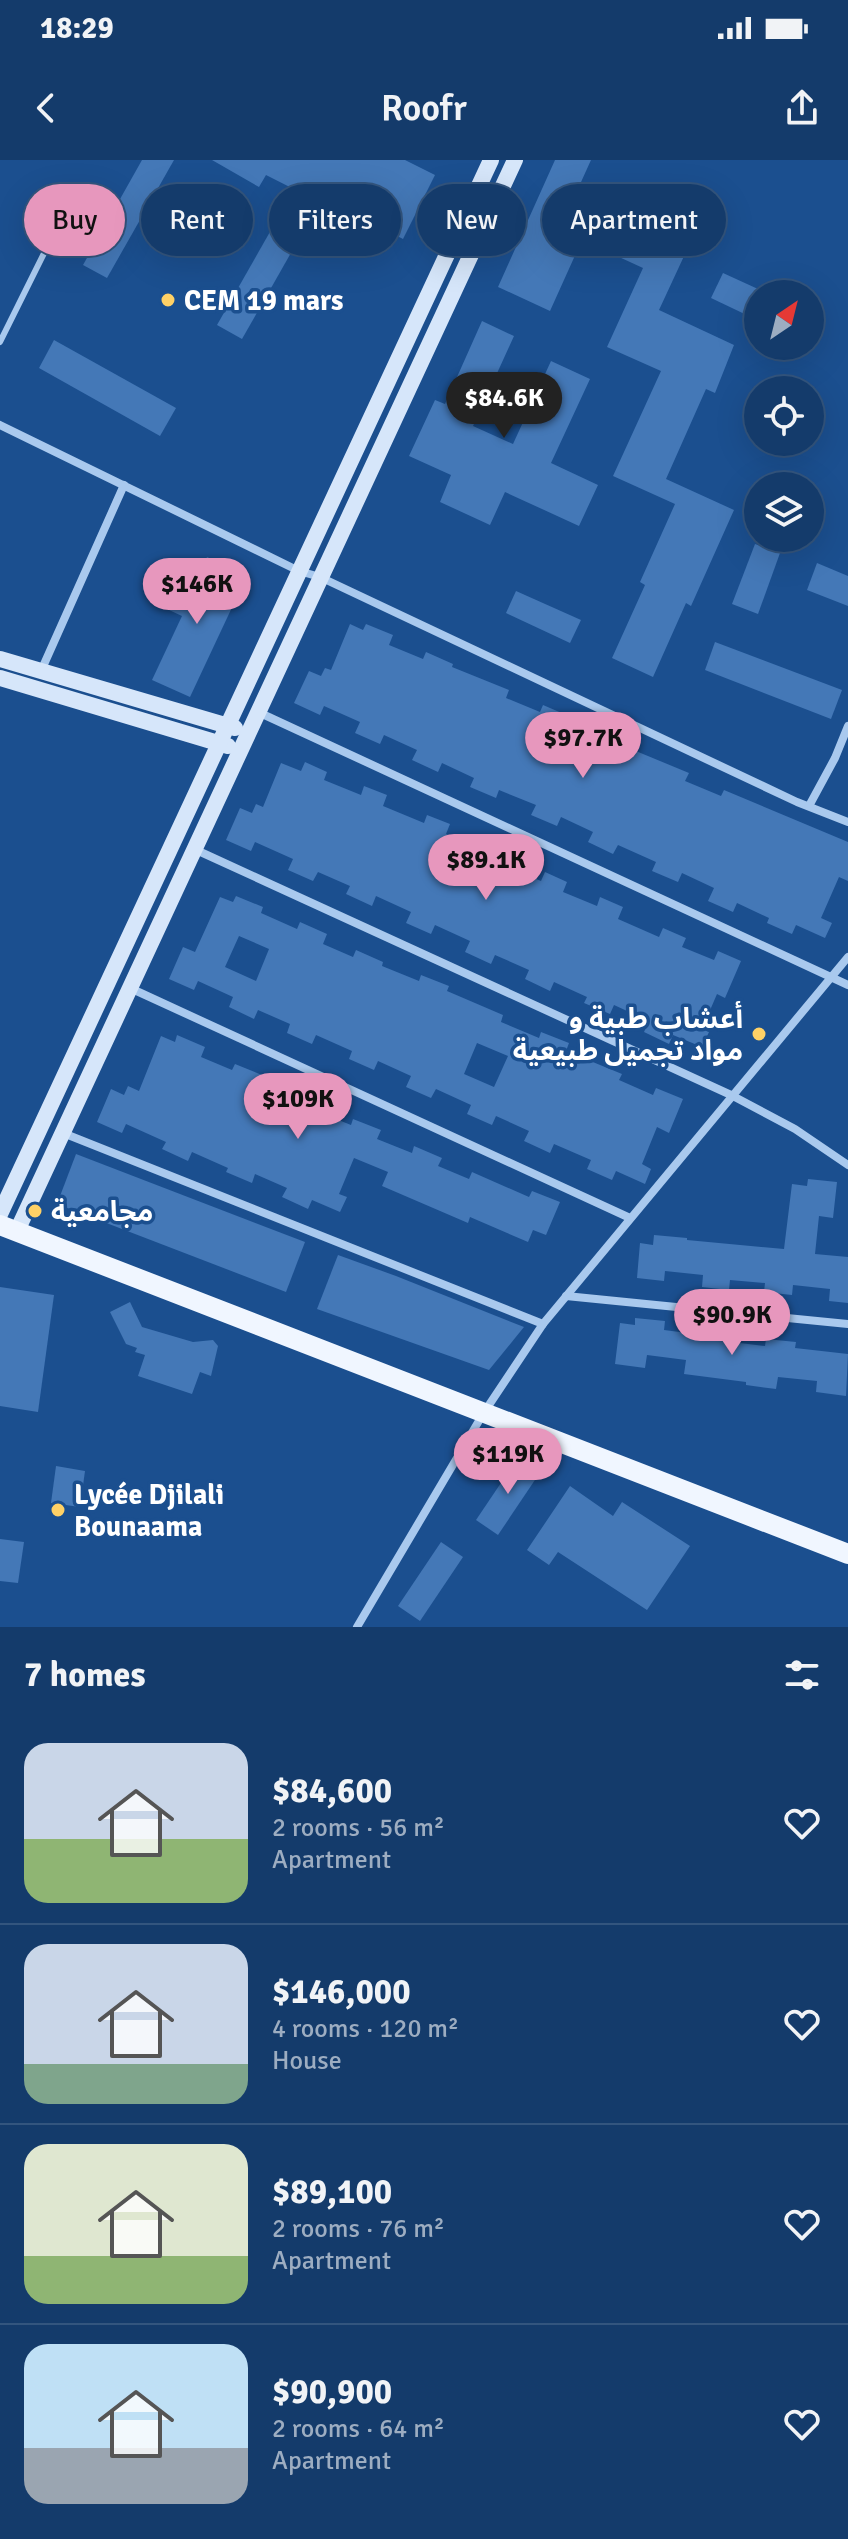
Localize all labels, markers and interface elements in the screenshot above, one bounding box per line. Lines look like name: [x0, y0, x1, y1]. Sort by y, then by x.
text: 18:29: [40, 10, 114, 47]
icon: back: [24, 86, 68, 130]
text: Roofr: [381, 86, 467, 131]
icon: share: [780, 86, 824, 130]
chip: Buy: [24, 184, 125, 256]
chip: Rent: [141, 184, 253, 256]
chip: Filters: [269, 184, 401, 256]
chip: New: [417, 184, 526, 256]
chip: Apartment: [542, 184, 726, 256]
north arrow: [744, 280, 824, 360]
map controls: [744, 280, 824, 552]
place label: CEM 19 mars: [184, 284, 344, 318]
marker: CEM 19 mars: [159, 291, 177, 309]
pin: $84.6K: [439, 372, 569, 440]
button: locate: [744, 376, 824, 456]
text: $84.6K: [464, 382, 544, 414]
button: layers: [744, 472, 824, 552]
pin: $146K: [141, 558, 253, 626]
text: $146K: [161, 568, 233, 600]
pin: $97.7K: [518, 712, 648, 780]
text: $97.7K: [543, 722, 623, 754]
pin: $89.1K: [421, 834, 551, 902]
text: $89.1K: [446, 844, 526, 876]
place label: أعشاب طبية و مواد تجميل طبيعية: [513, 1000, 743, 1068]
marker: أعشاب طبية و مواد تجميل طبيعية: [750, 1025, 768, 1043]
pin: $109K: [242, 1073, 354, 1141]
text: $109K: [262, 1083, 334, 1115]
place label: مجامعية: [51, 1195, 153, 1229]
marker: مجامعية: [26, 1202, 44, 1220]
pin: $90.9K: [667, 1289, 797, 1357]
text: $90.9K: [692, 1299, 772, 1331]
pin: $119K: [452, 1428, 564, 1496]
text: $119K: [472, 1438, 544, 1470]
place label: Lycée Djilali Bounaama: [74, 1478, 224, 1544]
marker: Lycée Djilali Bounaama: [49, 1501, 67, 1519]
icon: filters: [780, 1653, 824, 1697]
text: 7 homes: [24, 1654, 145, 1696]
text: $84,600: [272, 1770, 392, 1812]
icon: home: [88, 1775, 184, 1871]
icon: heart: [780, 1801, 824, 1845]
text: 2 rooms · 56 m²: [272, 1812, 445, 1844]
text: Apartment: [272, 1844, 391, 1876]
text: $146,000: [272, 1971, 411, 2013]
icon: home: [88, 1976, 184, 2072]
icon: heart: [780, 2002, 824, 2046]
text: 4 rooms · 120 m²: [272, 2013, 459, 2045]
text: House: [272, 2045, 342, 2077]
text: $89,100: [272, 2171, 392, 2213]
icon: home: [88, 2176, 184, 2272]
icon: heart: [780, 2202, 824, 2246]
text: 2 rooms · 76 m²: [272, 2213, 445, 2245]
text: Apartment: [272, 2245, 391, 2277]
text: $90,900: [272, 2371, 392, 2413]
icon: home: [88, 2376, 184, 2472]
icon: heart: [780, 2402, 824, 2446]
text: 2 rooms · 64 m²: [272, 2413, 445, 2445]
text: Apartment: [272, 2445, 391, 2477]

